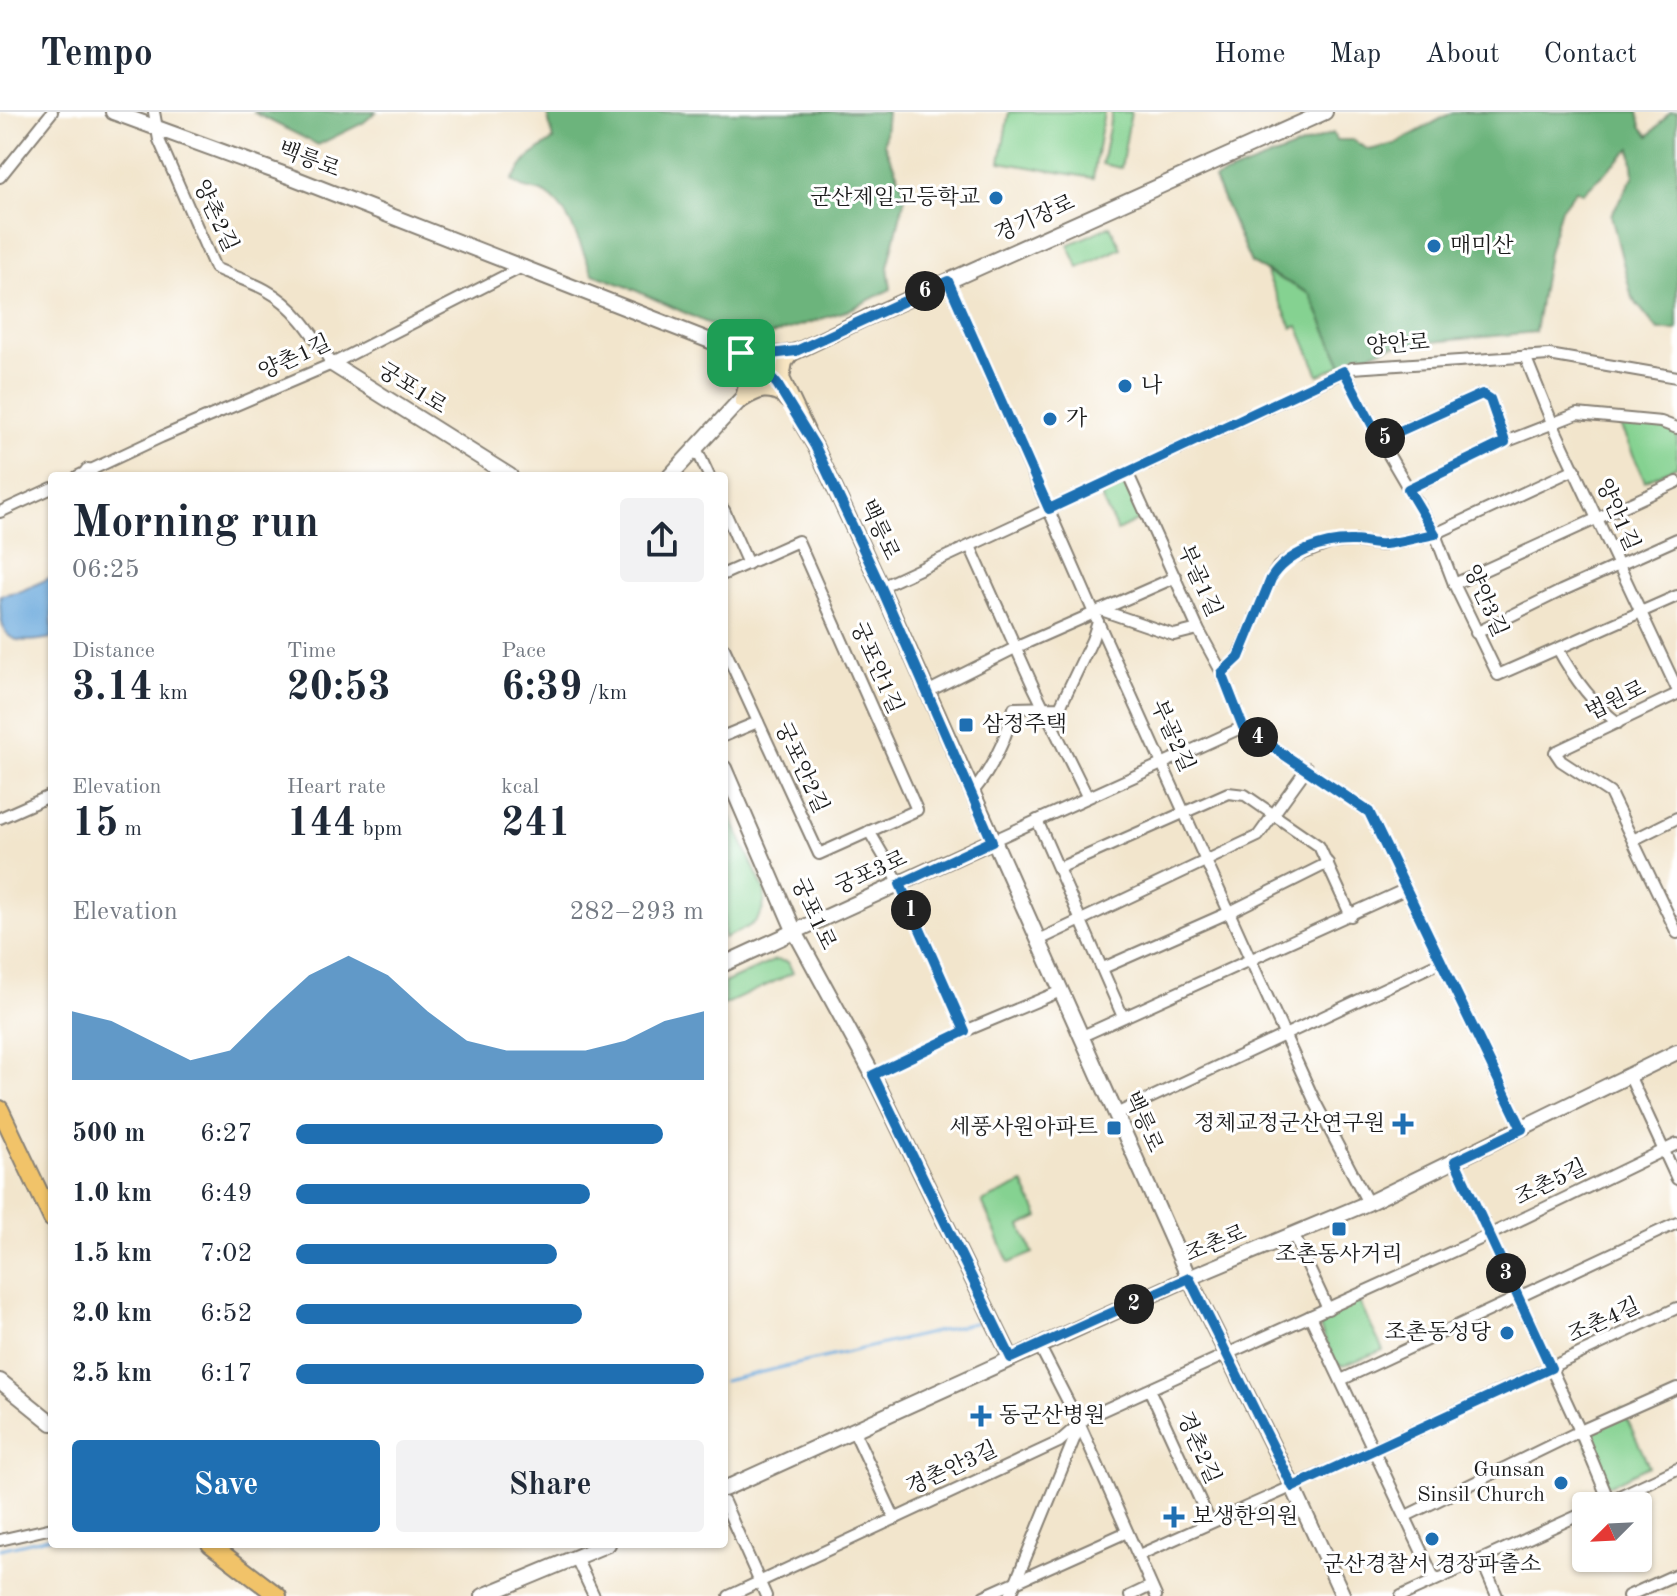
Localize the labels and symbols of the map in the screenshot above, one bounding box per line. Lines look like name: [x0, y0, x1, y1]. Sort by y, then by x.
street label: 백릉로: [275, 137, 343, 182]
street label: 양촌2길: [189, 176, 243, 255]
place label: 군산제일고등학교: [810, 186, 980, 209]
marker: 군산제일고등학교: [987, 189, 1005, 207]
street label: 경기장로: [991, 191, 1078, 246]
place label: 매미산: [1450, 234, 1515, 257]
marker: 매미산: [1425, 237, 1443, 255]
pin: 6: [905, 271, 945, 311]
pin: [707, 319, 775, 387]
street label: 양촌1길: [255, 330, 334, 384]
street label: 양안로: [1365, 331, 1431, 358]
street label: 궁포1로: [374, 359, 451, 419]
place label: 나: [1141, 374, 1163, 397]
marker: 나: [1116, 377, 1134, 395]
place label: 가: [1066, 407, 1088, 430]
marker: 가: [1041, 410, 1059, 428]
pin: 5: [1365, 418, 1405, 458]
street label: 양안1길: [1591, 475, 1644, 554]
street label: 백릉로: [856, 496, 903, 564]
street label: 부골1길: [1173, 541, 1226, 620]
street label: 양안3길: [1459, 561, 1512, 640]
street label: 궁포안1길: [846, 618, 907, 717]
street label: 법원로: [1582, 676, 1649, 725]
street label: 부골2길: [1146, 696, 1199, 775]
place label: 삼정주택: [982, 713, 1067, 736]
marker: 삼정주택: [957, 716, 975, 734]
pin: 4: [1238, 717, 1278, 757]
street label: 궁포안2길: [770, 719, 833, 817]
street label: 궁포3로: [831, 846, 910, 899]
street label: 궁포1로: [787, 874, 840, 953]
pin: 1: [891, 890, 931, 930]
street label: 백릉로: [1120, 1088, 1167, 1156]
place label: 정체교정군산연구원: [1194, 1112, 1385, 1135]
marker: 정체교정군산연구원: [1392, 1113, 1414, 1135]
place label: 세풍사원아파트: [949, 1115, 1098, 1139]
marker: 세풍사원아파트: [1105, 1119, 1123, 1137]
street label: 조촌5길: [1511, 1155, 1590, 1210]
street label: 조촌로: [1182, 1220, 1250, 1266]
marker: 조촌동사거리: [1330, 1220, 1348, 1238]
place label: 조촌동사거리: [1275, 1242, 1403, 1266]
pin: 3: [1486, 1253, 1526, 1293]
pin: 2: [1114, 1284, 1154, 1324]
street label: 조촌4길: [1564, 1293, 1643, 1347]
place label: 조촌동성당: [1385, 1320, 1492, 1344]
marker: 조촌동성당: [1498, 1324, 1516, 1342]
place label: 동군산병원: [999, 1404, 1105, 1427]
marker: 동군산병원: [970, 1405, 992, 1427]
street label: 경촌2길: [1172, 1408, 1225, 1487]
street label: 경촌안3길: [902, 1437, 1001, 1500]
place label: Gunsan Sinsil Church: [1417, 1459, 1545, 1506]
marker: Gunsan Sinsil Church: [1552, 1474, 1570, 1492]
north arrow: [1572, 1492, 1652, 1572]
place label: 보생한의원: [1192, 1505, 1298, 1528]
marker: 보생한의원: [1163, 1506, 1185, 1528]
marker: 군산경찰서 경장파출소: [1423, 1530, 1441, 1548]
place label: 군산경찰서 경장파출소: [1323, 1552, 1541, 1576]

